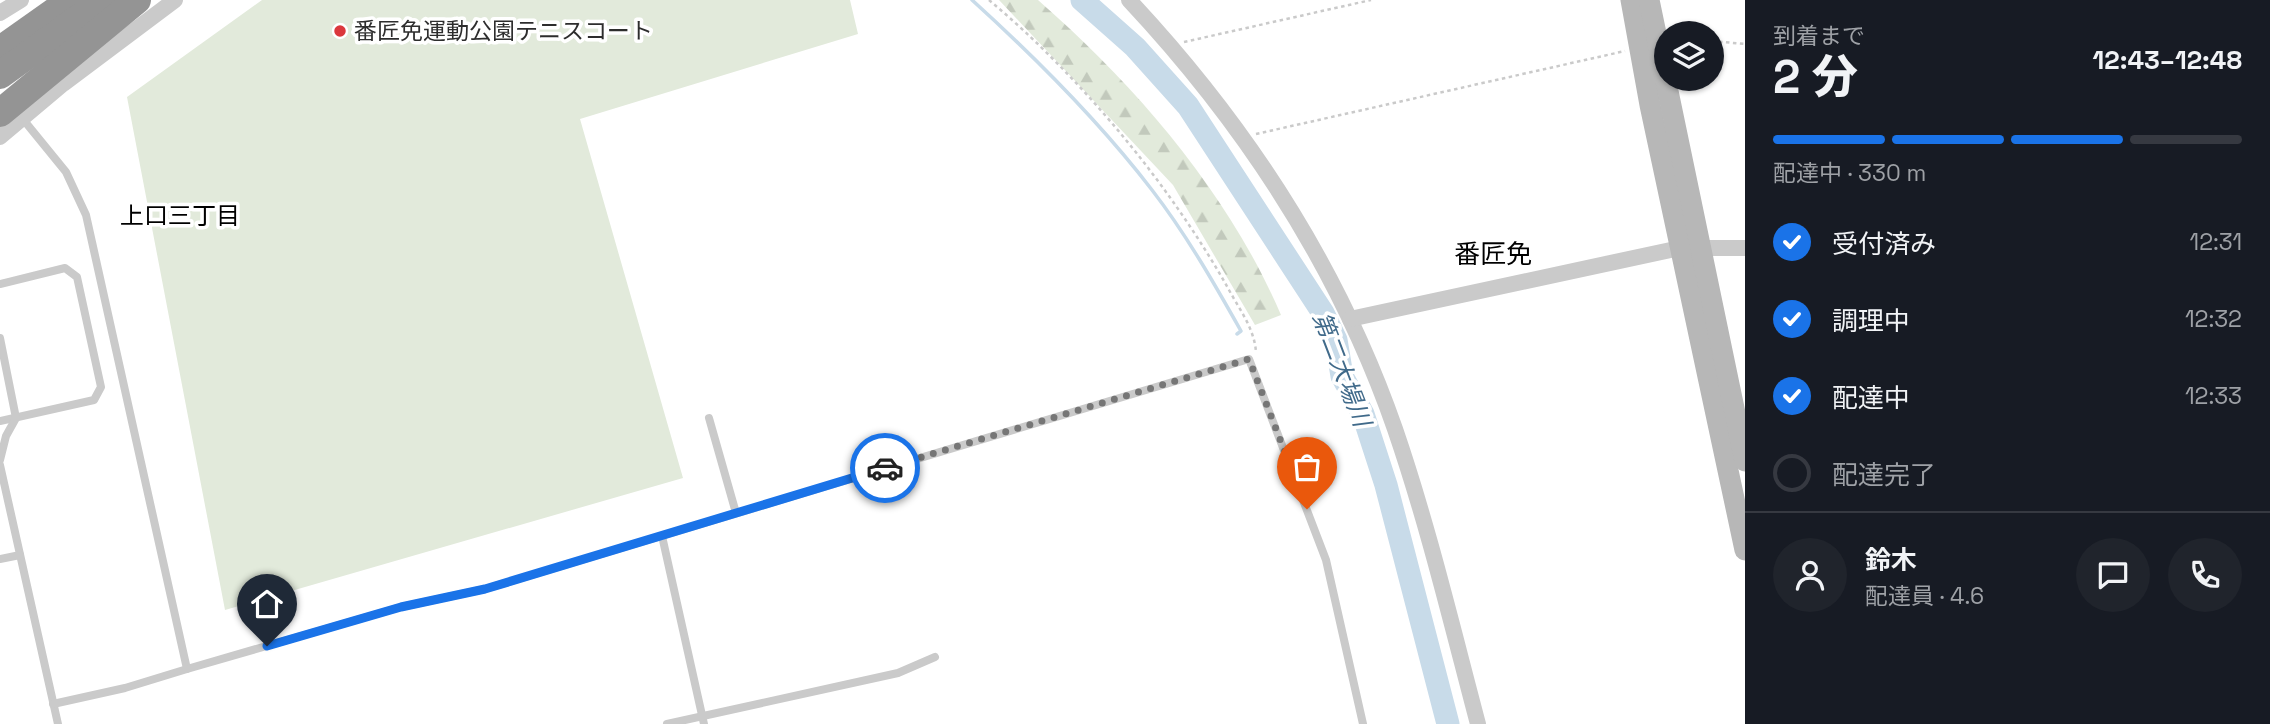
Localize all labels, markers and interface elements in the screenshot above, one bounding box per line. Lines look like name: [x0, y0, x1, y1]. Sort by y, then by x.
place label: 番匠免運動公園テニスコート: [354, 16, 653, 46]
map controls: [1654, 21, 1724, 91]
button: layers: [1654, 21, 1724, 91]
text: 到着まで: [1773, 21, 1865, 51]
marker: 番匠免運動公園テニスコート: [332, 23, 348, 39]
text: 12:43–12:48: [2092, 43, 2242, 77]
text: 2 分: [1773, 48, 1858, 106]
text: 配達中 · 330 m: [1773, 158, 1926, 188]
district label: 上口三丁目: [120, 200, 240, 231]
icon: check: [1773, 223, 1811, 261]
text: 受付済み: [1832, 227, 1936, 261]
text: 12:31: [2190, 227, 2242, 257]
district label: 番匠免: [1454, 237, 1532, 271]
icon: check: [1773, 300, 1811, 338]
text: 調理中: [1832, 304, 1910, 338]
text: 12:32: [2185, 304, 2242, 334]
water label: 第二大場川: [1306, 307, 1379, 433]
icon: check: [1773, 377, 1811, 415]
text: 配達中: [1832, 381, 1910, 415]
text: 12:33: [2185, 381, 2242, 411]
courier: [850, 433, 920, 503]
pin: [1277, 437, 1337, 509]
icon: bag: [1288, 448, 1326, 486]
icon: car: [866, 449, 904, 487]
text: 配達完了: [1832, 458, 1936, 492]
button: person: [1773, 538, 1847, 612]
button: chat: [2076, 538, 2150, 612]
button: phone: [2168, 538, 2242, 612]
text: 鈴木: [1865, 543, 1917, 577]
pin: [237, 574, 297, 646]
text: 配達員 · 4.6: [1865, 581, 1984, 611]
icon: home: [248, 585, 286, 623]

